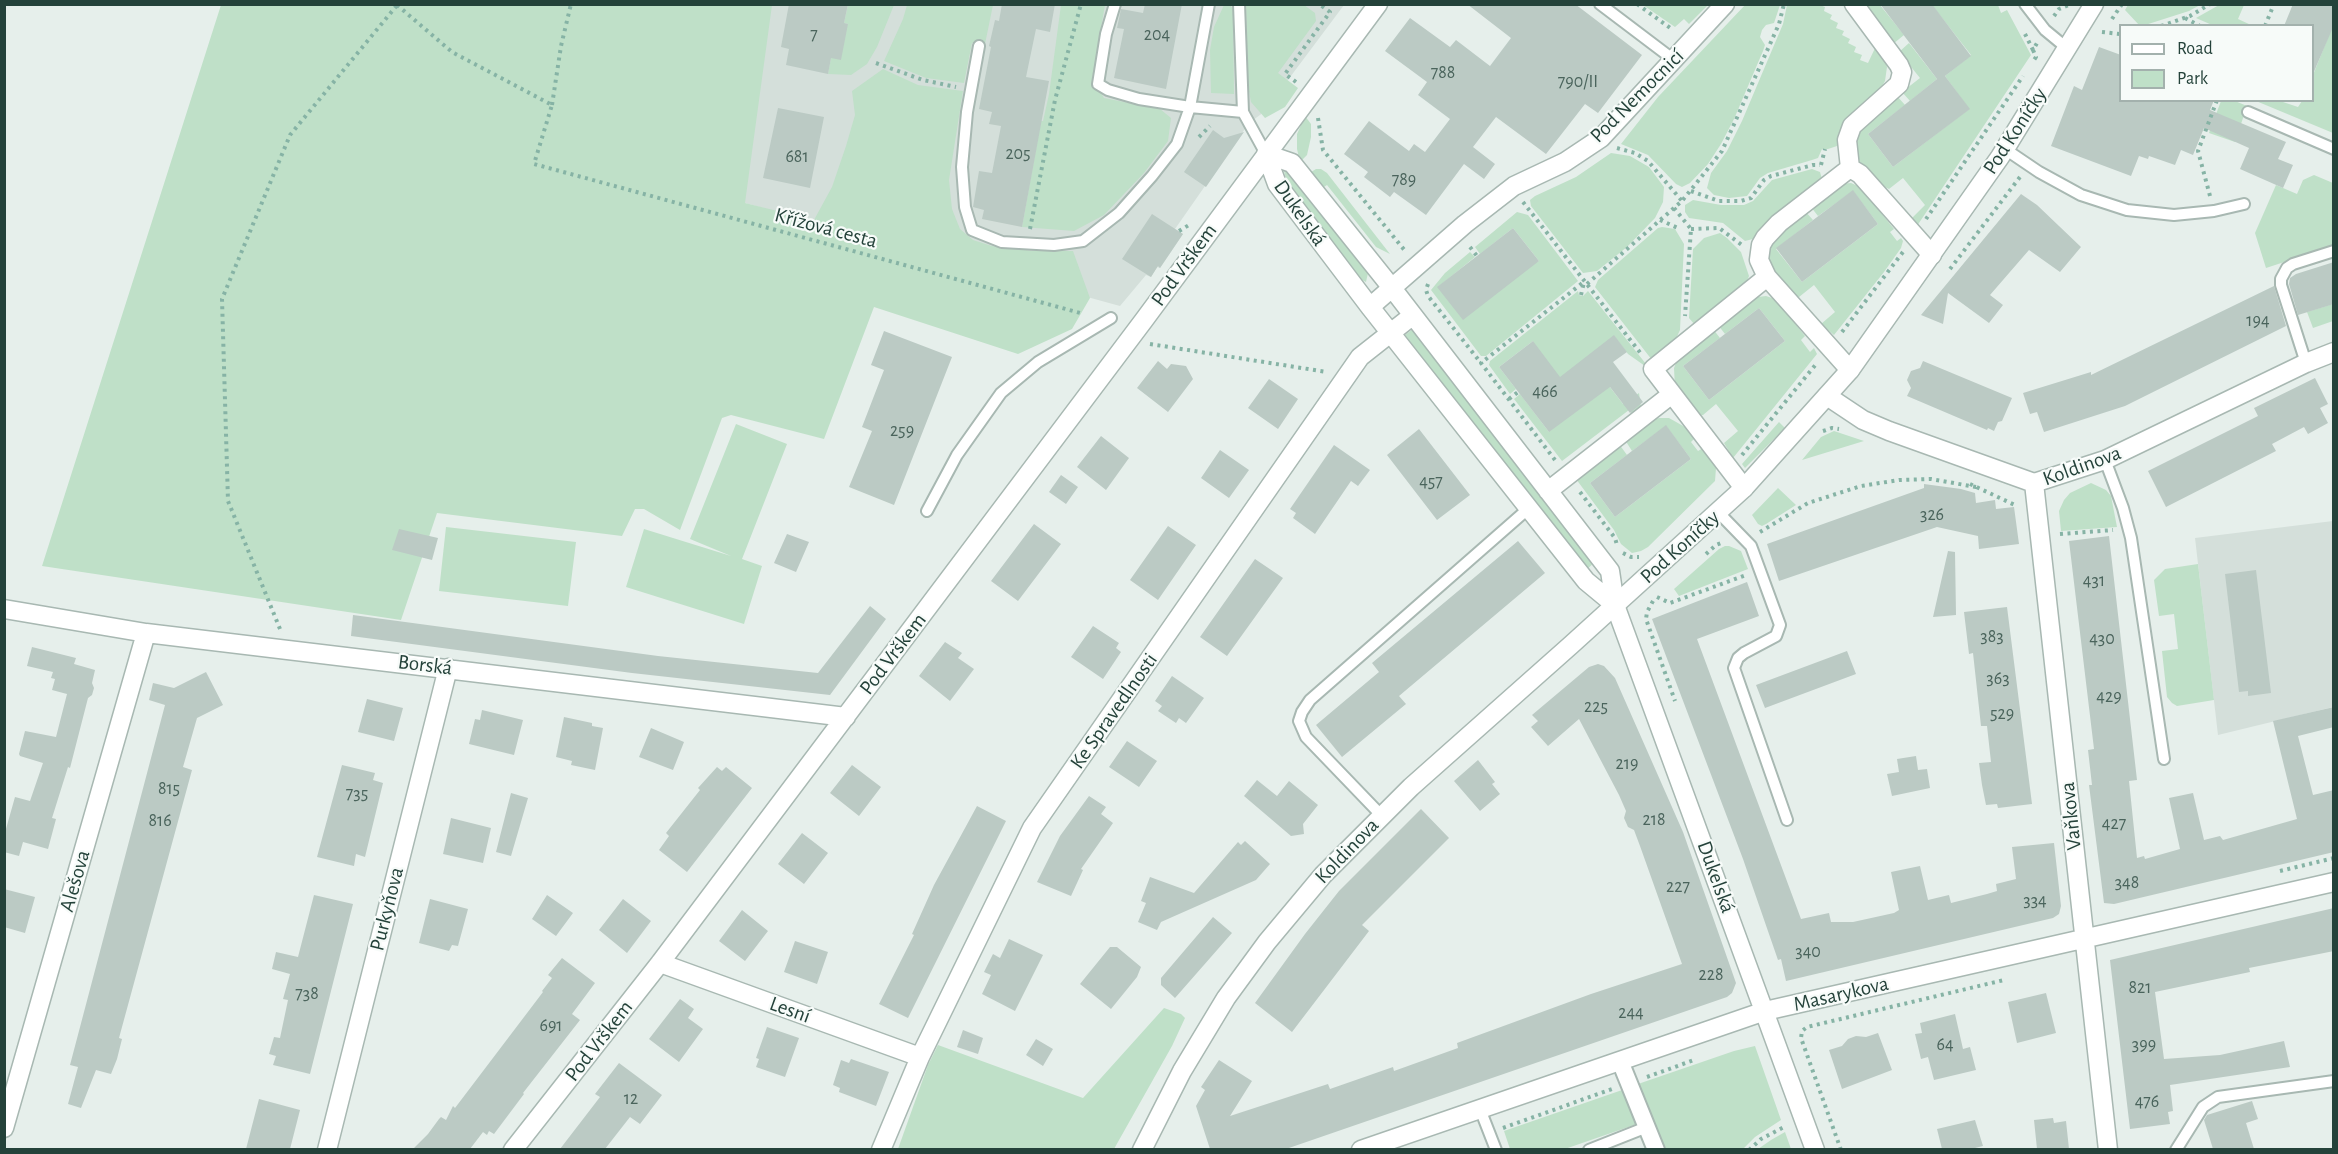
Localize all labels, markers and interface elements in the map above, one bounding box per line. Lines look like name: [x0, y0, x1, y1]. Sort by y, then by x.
house number: 7: [810, 24, 818, 46]
house number: 204: [1144, 24, 1170, 46]
legend: [2119, 24, 2314, 102]
text: Road: [2177, 40, 2213, 58]
street label: Pod Nemocnicí: [1585, 44, 1689, 148]
house number: 788: [1431, 62, 1455, 84]
text: Park: [2177, 70, 2208, 88]
house number: 790/II: [1558, 71, 1598, 93]
street label: Pod Koníčky: [1978, 83, 2052, 179]
house number: 205: [1005, 143, 1031, 165]
house number: 681: [785, 146, 809, 168]
house number: 789: [1392, 169, 1416, 191]
street label: Dukelská: [1268, 175, 1332, 251]
street label: Křížová cesta: [772, 202, 880, 254]
street label: Pod Vrškem: [1146, 219, 1222, 311]
house number: 194: [2246, 310, 2270, 332]
house number: 466: [1532, 381, 1558, 403]
house number: 259: [890, 420, 914, 442]
street label: Koldinova: [2039, 440, 2125, 492]
house number: 457: [1419, 471, 1443, 493]
house number: 326: [1920, 504, 1944, 526]
street label: Pod Koníčky: [1635, 505, 1725, 589]
house number: 431: [2083, 570, 2105, 592]
street label: Pod Vrškem: [854, 608, 932, 700]
house number: 383: [1980, 626, 2004, 648]
house number: 430: [2089, 628, 2115, 650]
street label: Ke Spravedlnosti: [1065, 648, 1163, 774]
street label: Borská: [396, 649, 454, 681]
house number: 363: [1986, 668, 2010, 690]
house number: 429: [2096, 686, 2122, 708]
house number: 225: [1584, 696, 1608, 718]
house number: 529: [1990, 703, 2014, 725]
house number: 219: [1616, 753, 1638, 775]
house number: 815: [158, 778, 180, 800]
street label: Vaňkova: [2055, 781, 2087, 851]
house number: 735: [346, 783, 368, 805]
house number: 218: [1643, 809, 1665, 831]
house number: 816: [148, 810, 172, 832]
street label: Koldinova: [1310, 813, 1384, 889]
house number: 427: [2102, 813, 2126, 835]
street label: Dukelská: [1691, 837, 1741, 917]
street label: Alešova: [54, 847, 96, 915]
street label: Purkyňova: [364, 864, 410, 954]
house number: 348: [2115, 872, 2139, 894]
house number: 227: [1666, 876, 1690, 898]
house number: 334: [2023, 890, 2047, 912]
house number: 340: [1795, 941, 1821, 963]
house number: 228: [1699, 964, 1723, 986]
street label: Masarykova: [1791, 971, 1891, 1017]
house number: 821: [2129, 977, 2151, 999]
house number: 738: [295, 983, 319, 1005]
street label: Lesní: [766, 991, 814, 1029]
street label: Pod Vrškem: [560, 995, 638, 1087]
house number: 244: [1618, 1002, 1644, 1024]
house number: 691: [539, 1015, 563, 1037]
house number: 64: [1936, 1034, 1954, 1056]
house number: 399: [2132, 1034, 2156, 1056]
house number: 12: [624, 1088, 638, 1110]
house number: 476: [2135, 1091, 2159, 1113]

